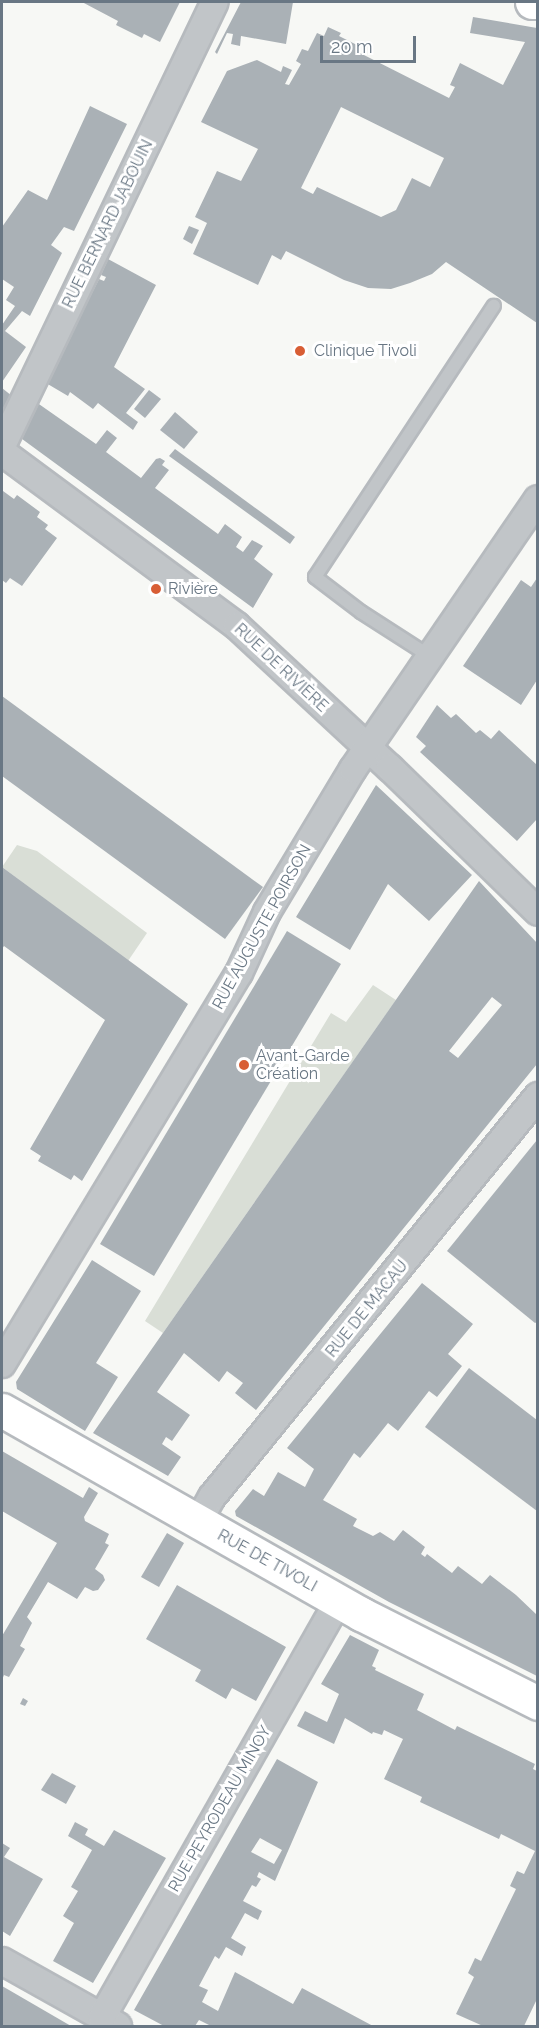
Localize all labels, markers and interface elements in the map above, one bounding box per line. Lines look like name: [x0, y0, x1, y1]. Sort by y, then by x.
scale bar: [323, 24, 419, 62]
text: 20 m: [331, 36, 373, 57]
street label: RUE BERNARD JABOUIN: [59, 136, 157, 312]
place label: Clinique Tivoli: [314, 341, 417, 361]
marker: Clinique Tivoli: [291, 342, 309, 360]
place label: Rivière: [168, 579, 218, 599]
marker: Rivière: [149, 582, 163, 596]
street label: RUE DE RIVIÈRE: [230, 620, 332, 716]
street label: RUE AUGUSTE POIRSON: [209, 841, 315, 1013]
place label: Avant-Garde Création: [256, 1046, 350, 1084]
marker: Avant-Garde Création: [237, 1058, 251, 1072]
street label: RUE DE MACAU: [322, 1257, 412, 1361]
street label: RUE DE TIVOLI: [214, 1526, 320, 1596]
street label: RUE PEYRODEAU MINOY: [165, 1723, 275, 1895]

